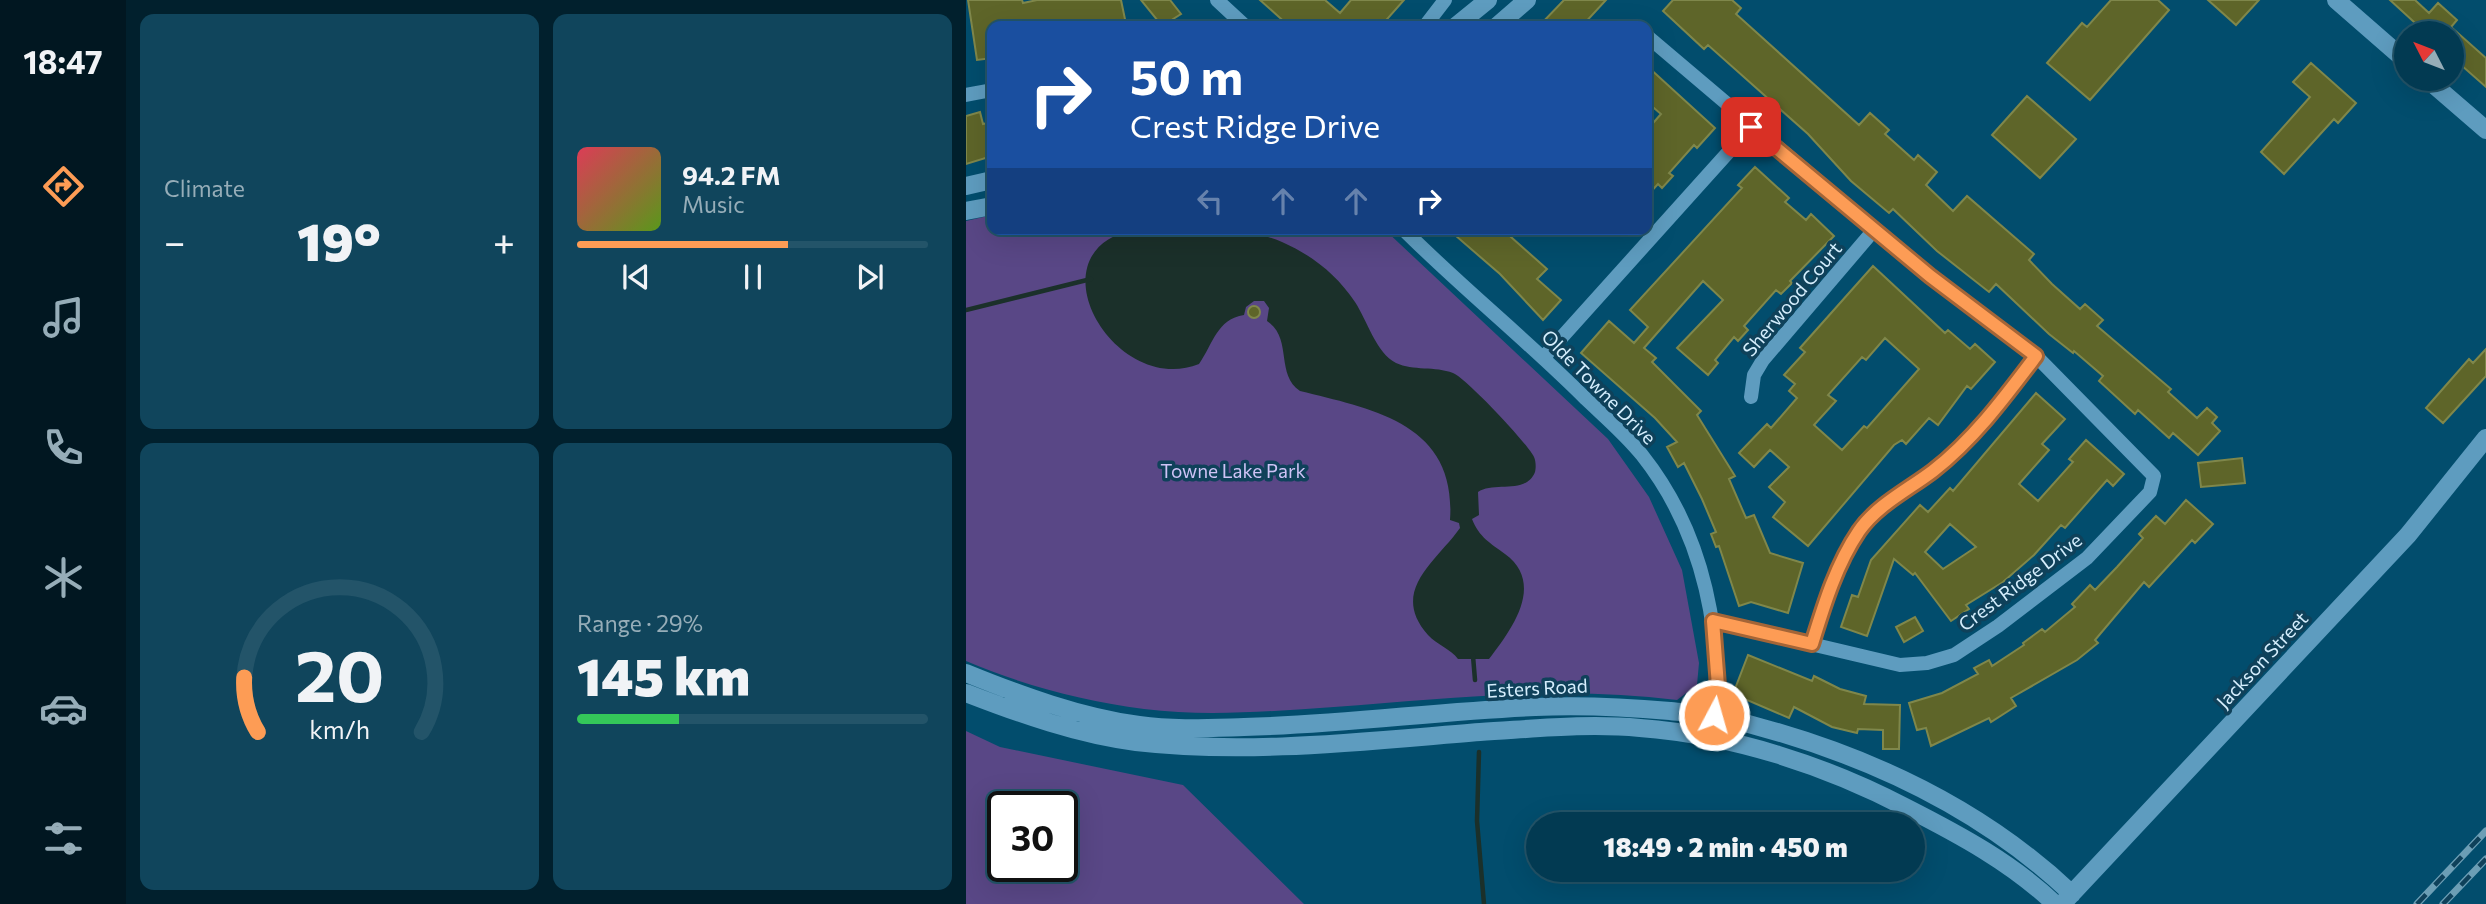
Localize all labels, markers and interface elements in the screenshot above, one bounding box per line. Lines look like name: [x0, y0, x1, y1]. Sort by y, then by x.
north arrow: [2394, 21, 2464, 91]
map controls: [2394, 21, 2464, 91]
text: 18:47: [23, 41, 103, 81]
text: 50 m: [1130, 45, 1243, 105]
icon: right: [1015, 49, 1106, 140]
pin: [1721, 97, 1781, 157]
text: Crest Ridge Drive: [1130, 105, 1380, 145]
icon: arrive: [1732, 108, 1770, 146]
text: 94.2 FM: [682, 159, 781, 190]
icon: directions: [39, 162, 88, 211]
text: Climate: [164, 174, 245, 202]
icon: left: [1191, 182, 1229, 220]
icon: ahead: [1264, 182, 1302, 220]
icon: ahead: [1337, 182, 1375, 220]
icon: right: [1410, 182, 1448, 220]
text: Music: [682, 190, 745, 218]
text: 19°: [297, 208, 381, 272]
text: −: [164, 217, 186, 264]
text: +: [493, 217, 515, 264]
street label: Sherwood Court: [1737, 237, 1846, 361]
icon: previous: [617, 258, 655, 296]
icon: pause: [734, 258, 772, 296]
icon: next: [851, 258, 889, 296]
icon: music: [39, 293, 88, 342]
street label: Olde Towne Drive: [1537, 325, 1661, 449]
icon: phone: [39, 423, 88, 472]
park label: Towne Lake Park: [1160, 459, 1306, 482]
street label: Crest Ridge Drive: [1953, 528, 2086, 635]
icon: climate: [39, 553, 88, 602]
street label: Jackson Street: [2211, 607, 2312, 713]
text: Range · 29%: [577, 609, 703, 637]
text: 20: [295, 629, 384, 718]
text: 145 km: [577, 643, 750, 707]
street label: Esters Road: [1486, 673, 1588, 702]
position arrow: [1677, 678, 1751, 752]
icon: car: [39, 684, 88, 733]
text: km/h: [309, 714, 370, 744]
speed limit sign: 30: [987, 791, 1078, 882]
icon: filters: [39, 814, 88, 863]
text: 18:49 · 2 min · 450 m: [1603, 831, 1848, 862]

